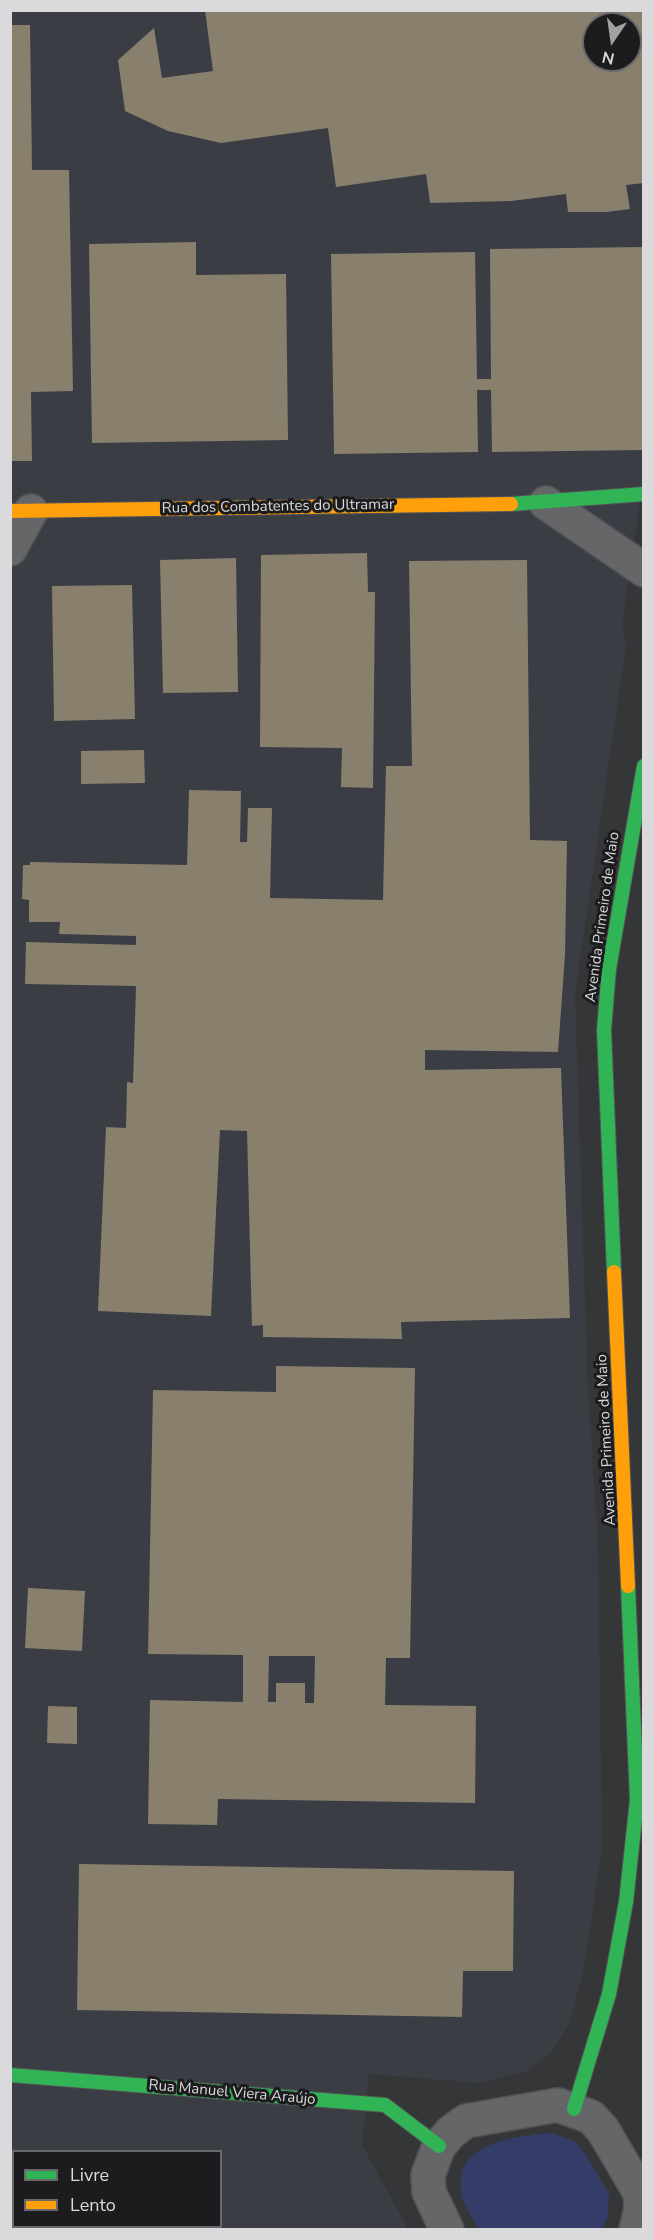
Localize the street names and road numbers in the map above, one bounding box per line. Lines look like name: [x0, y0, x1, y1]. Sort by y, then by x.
street label: Rua dos Combatentes do Ultramar: [162, 496, 394, 518]
street label: Avenida Primeiro de Maio: [582, 831, 624, 1003]
street label: Avenida Primeiro de Maio: [594, 1354, 620, 1526]
street label: Rua Manuel Viera Araújo: [148, 2077, 316, 2109]

